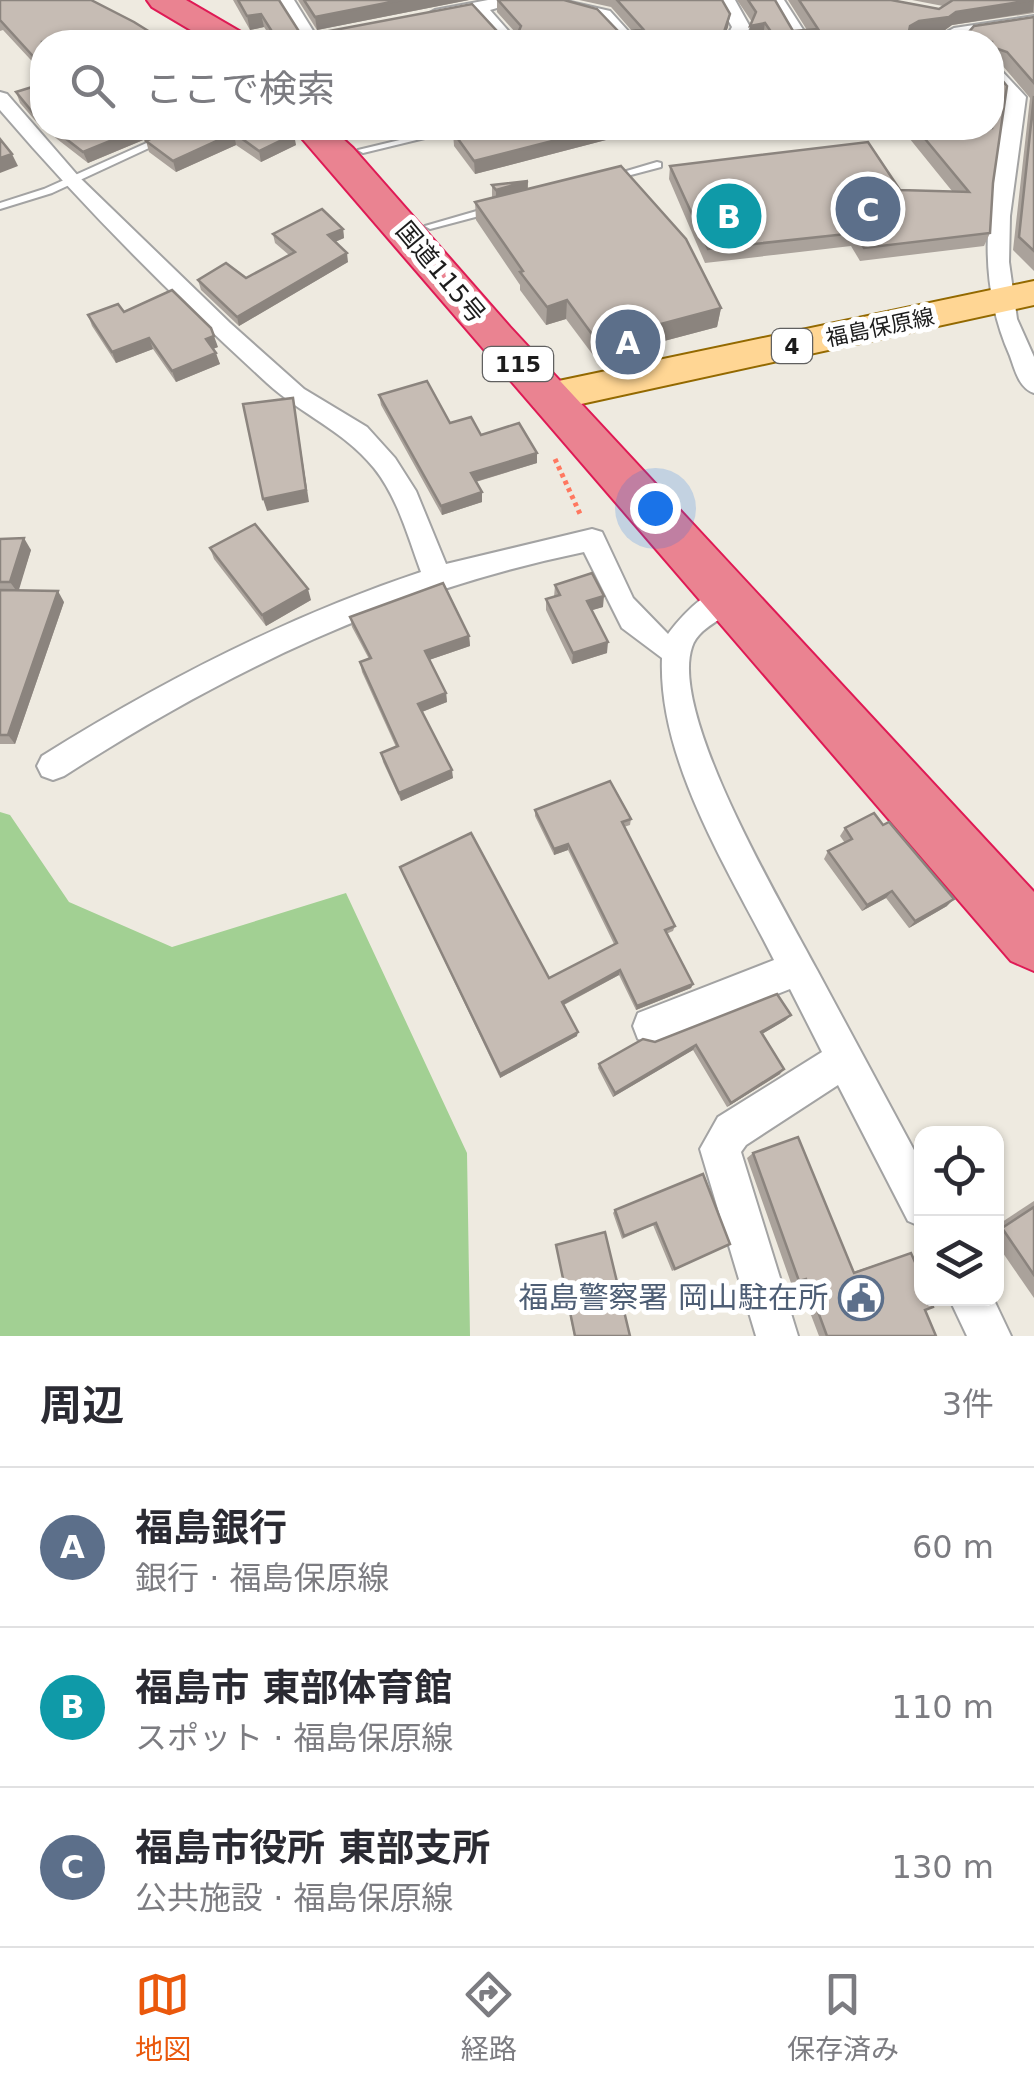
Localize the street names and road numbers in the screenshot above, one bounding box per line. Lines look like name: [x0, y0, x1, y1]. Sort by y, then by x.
street label: 国道115号: [390, 216, 491, 329]
street label: 福島保原線: [824, 304, 937, 351]
road number: 4: [772, 329, 812, 363]
road number: 115: [483, 347, 553, 381]

